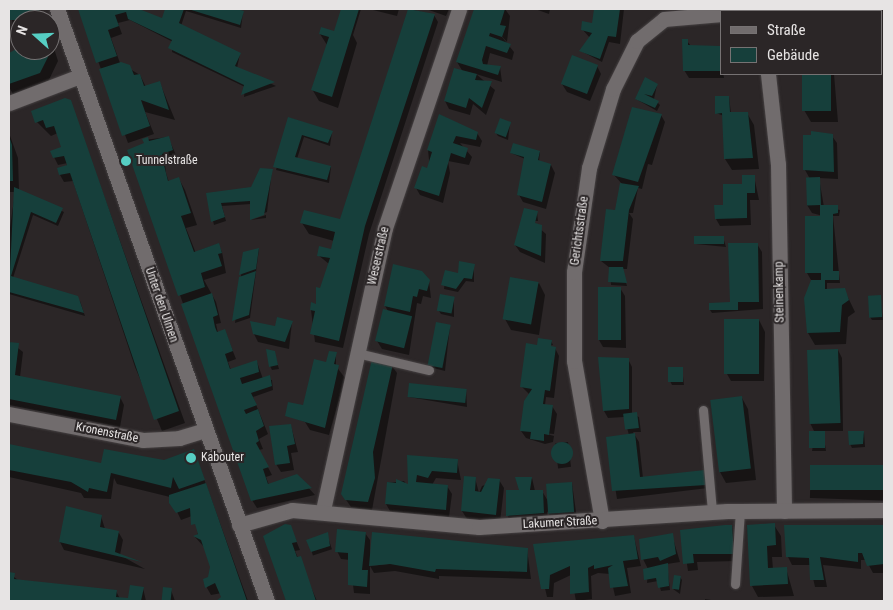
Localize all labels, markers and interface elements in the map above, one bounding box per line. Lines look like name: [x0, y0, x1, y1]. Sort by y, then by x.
north arrow: [10, 10, 60, 60]
legend: [720, 10, 883, 75]
text: Straße: [767, 21, 806, 39]
text: N: [13, 23, 31, 37]
text: Gebäude: [767, 46, 819, 64]
place label: Tunnelstraße: [136, 154, 198, 168]
marker: Tunnelstraße: [120, 155, 132, 167]
street label: Gerichtsstraße: [568, 196, 592, 266]
street label: Weserstraße: [365, 225, 393, 287]
street label: Steinenkamp: [772, 261, 788, 323]
street label: Unter den Ulmen: [141, 266, 181, 344]
street label: Kronenstraße: [74, 420, 140, 446]
place label: Kabouter: [201, 451, 244, 465]
marker: Kabouter: [185, 452, 197, 464]
street label: Lakumer Straße: [522, 514, 598, 532]

